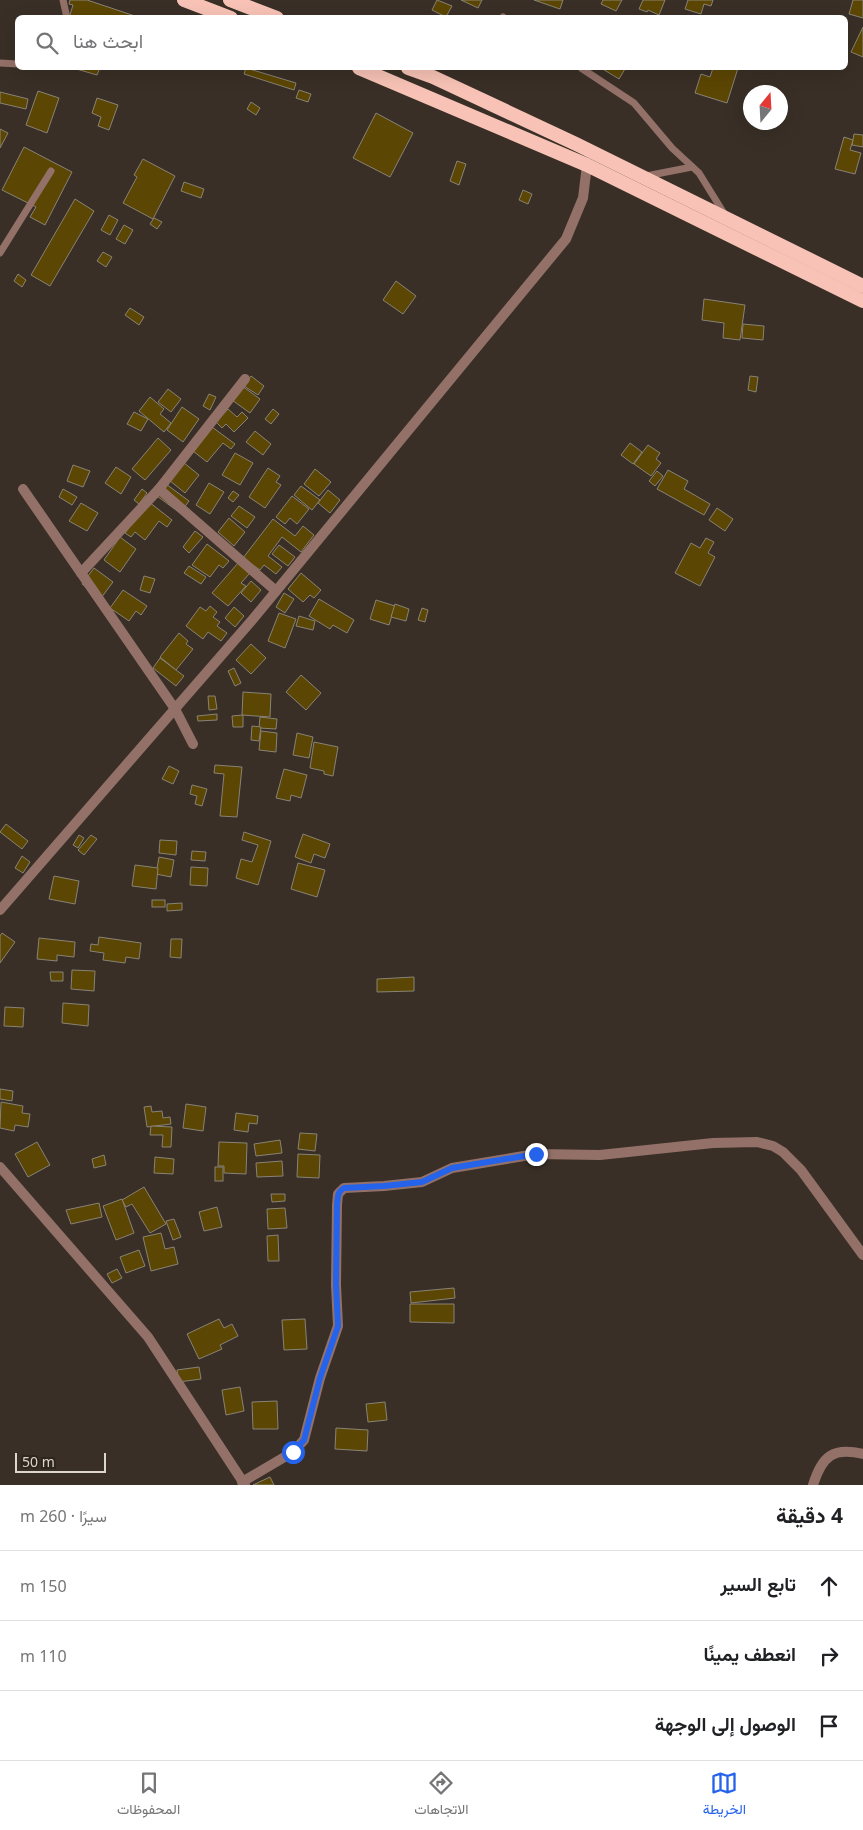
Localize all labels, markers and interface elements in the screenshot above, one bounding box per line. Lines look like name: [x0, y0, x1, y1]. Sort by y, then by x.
search box: [15, 15, 848, 70]
text: ابحث هنا: [73, 28, 143, 54]
icon: search: [33, 29, 61, 57]
north arrow: [743, 85, 788, 130]
route end: [525, 1143, 548, 1166]
route start: [282, 1441, 305, 1464]
scale bar: [15, 1450, 106, 1473]
text: 50 m: [22, 1452, 55, 1471]
text: 4 دقيقة: [776, 1501, 843, 1529]
text: سيرًا · 260 m: [20, 1505, 107, 1527]
text: تابع السير: [720, 1571, 796, 1597]
icon: ahead: [815, 1572, 843, 1600]
text: 150 m: [20, 1575, 67, 1597]
text: انعطف يمينًا: [703, 1641, 796, 1667]
icon: right: [815, 1642, 843, 1670]
text: 110 m: [20, 1645, 67, 1667]
text: الوصول إلى الوجهة: [655, 1711, 796, 1737]
icon: arrive: [815, 1712, 843, 1740]
tab: المحفوظات: [117, 1769, 180, 1822]
tab: الاتجاهات: [414, 1769, 469, 1822]
tab: الخريطة: [703, 1769, 746, 1822]

